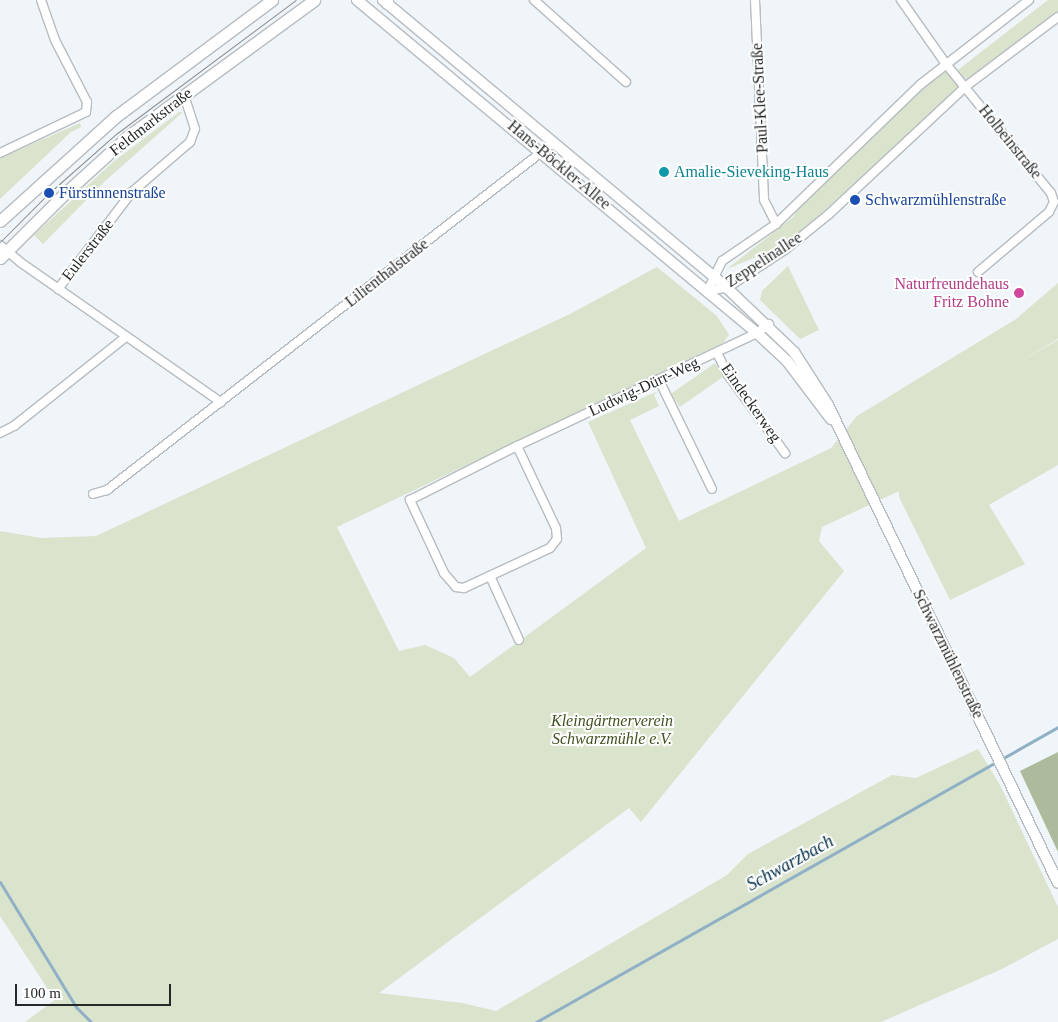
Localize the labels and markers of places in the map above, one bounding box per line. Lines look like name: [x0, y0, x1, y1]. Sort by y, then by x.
place label: Amalie-Sieveking-Haus: [674, 162, 829, 182]
marker: Amalie-Sieveking-Haus: [658, 166, 670, 178]
place label: Fürstinnenstraße: [59, 183, 166, 203]
marker: Fürstinnenstraße: [43, 187, 55, 199]
place label: Schwarzmühlenstraße: [865, 190, 1006, 210]
marker: Schwarzmühlenstraße: [849, 194, 861, 206]
place label: Naturfreundehaus Fritz Bohne: [894, 274, 1009, 312]
marker: Naturfreundehaus Fritz Bohne: [1013, 287, 1025, 299]

